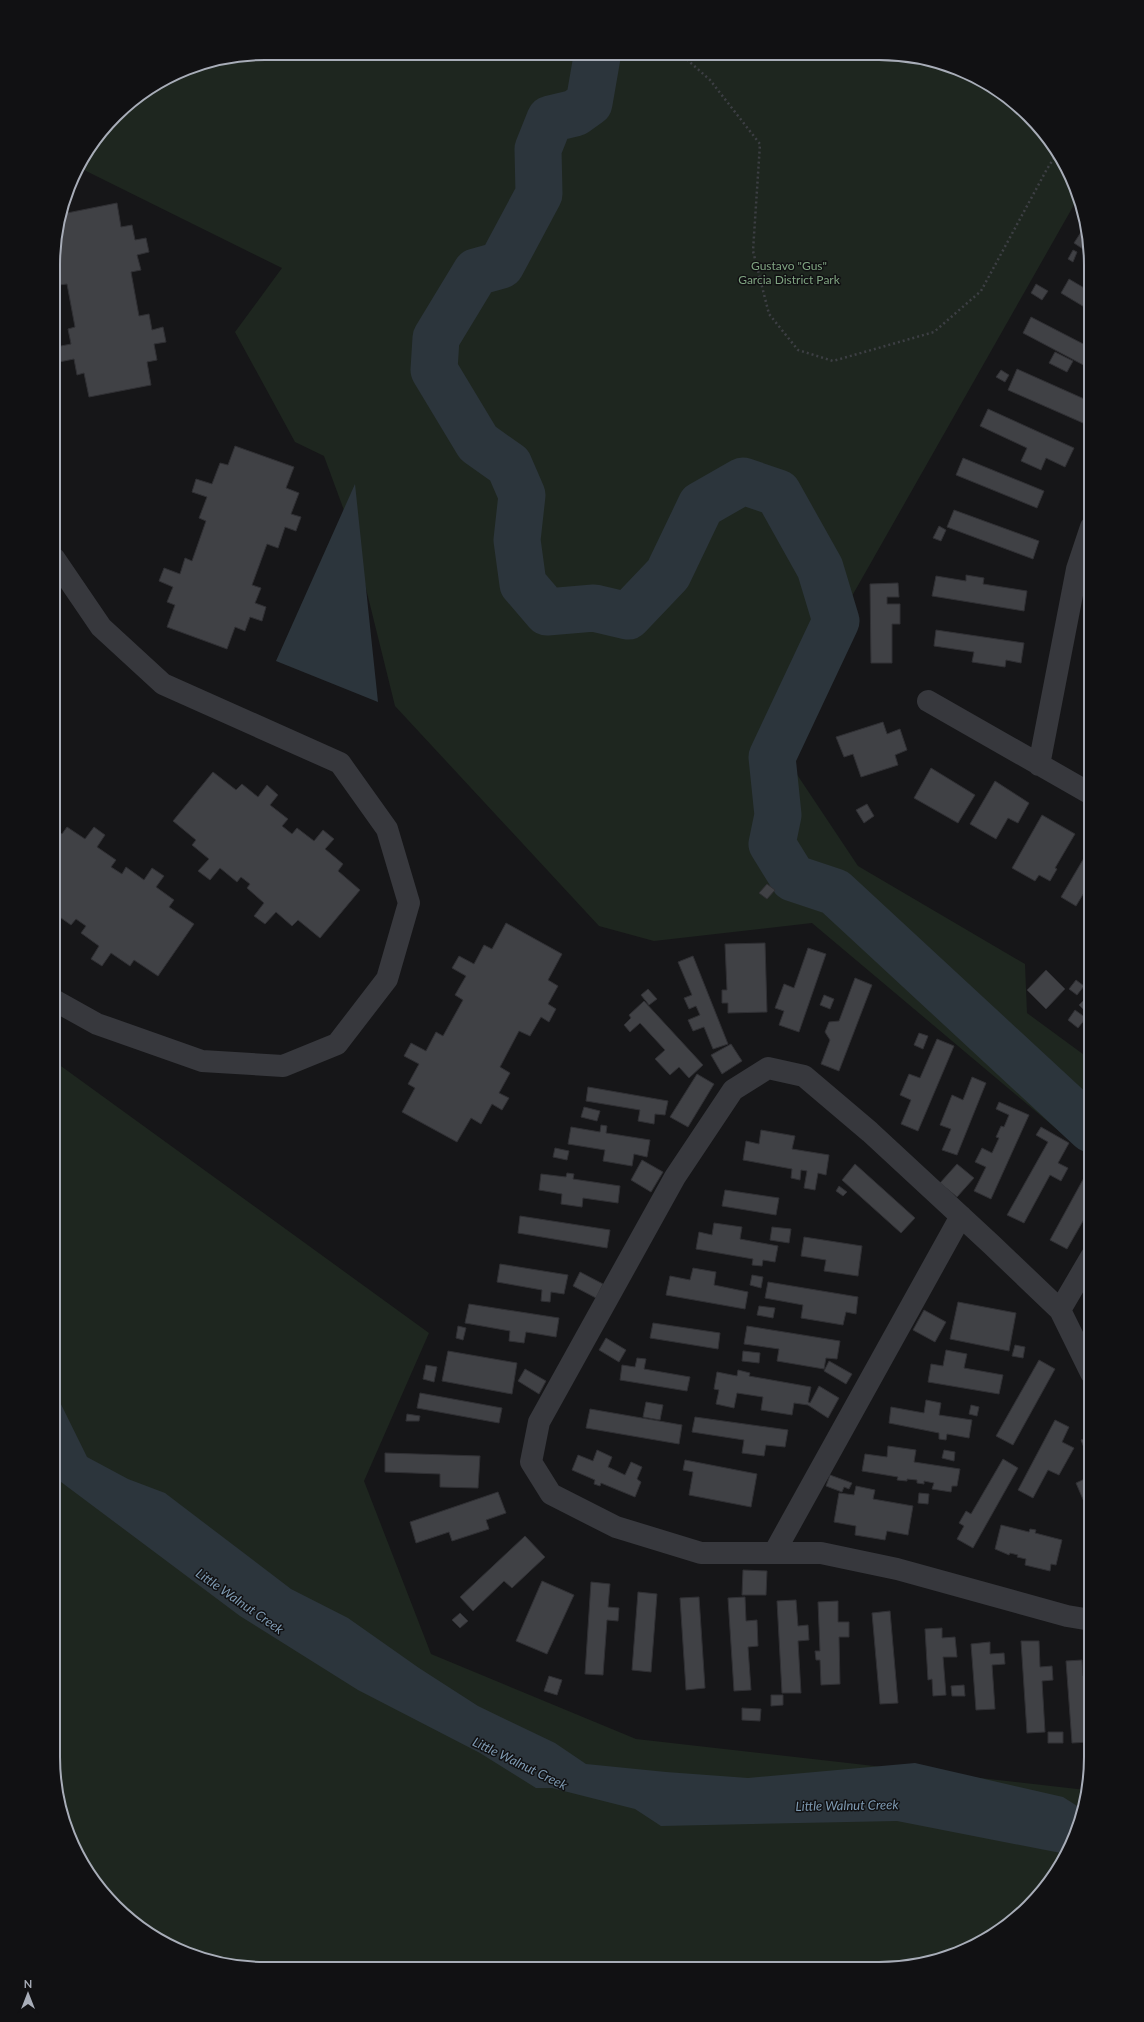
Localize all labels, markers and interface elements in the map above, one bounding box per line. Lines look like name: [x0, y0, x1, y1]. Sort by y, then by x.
park label: Gustavo "Gus" Garcia District Park: [738, 258, 841, 287]
water label: Little Walnut Creek: [193, 1565, 288, 1638]
water label: Little Walnut Creek: [470, 1733, 571, 1793]
water label: Little Walnut Creek: [795, 1796, 900, 1814]
north arrow: [8, 1974, 48, 2014]
text: N: [24, 1977, 32, 1990]

